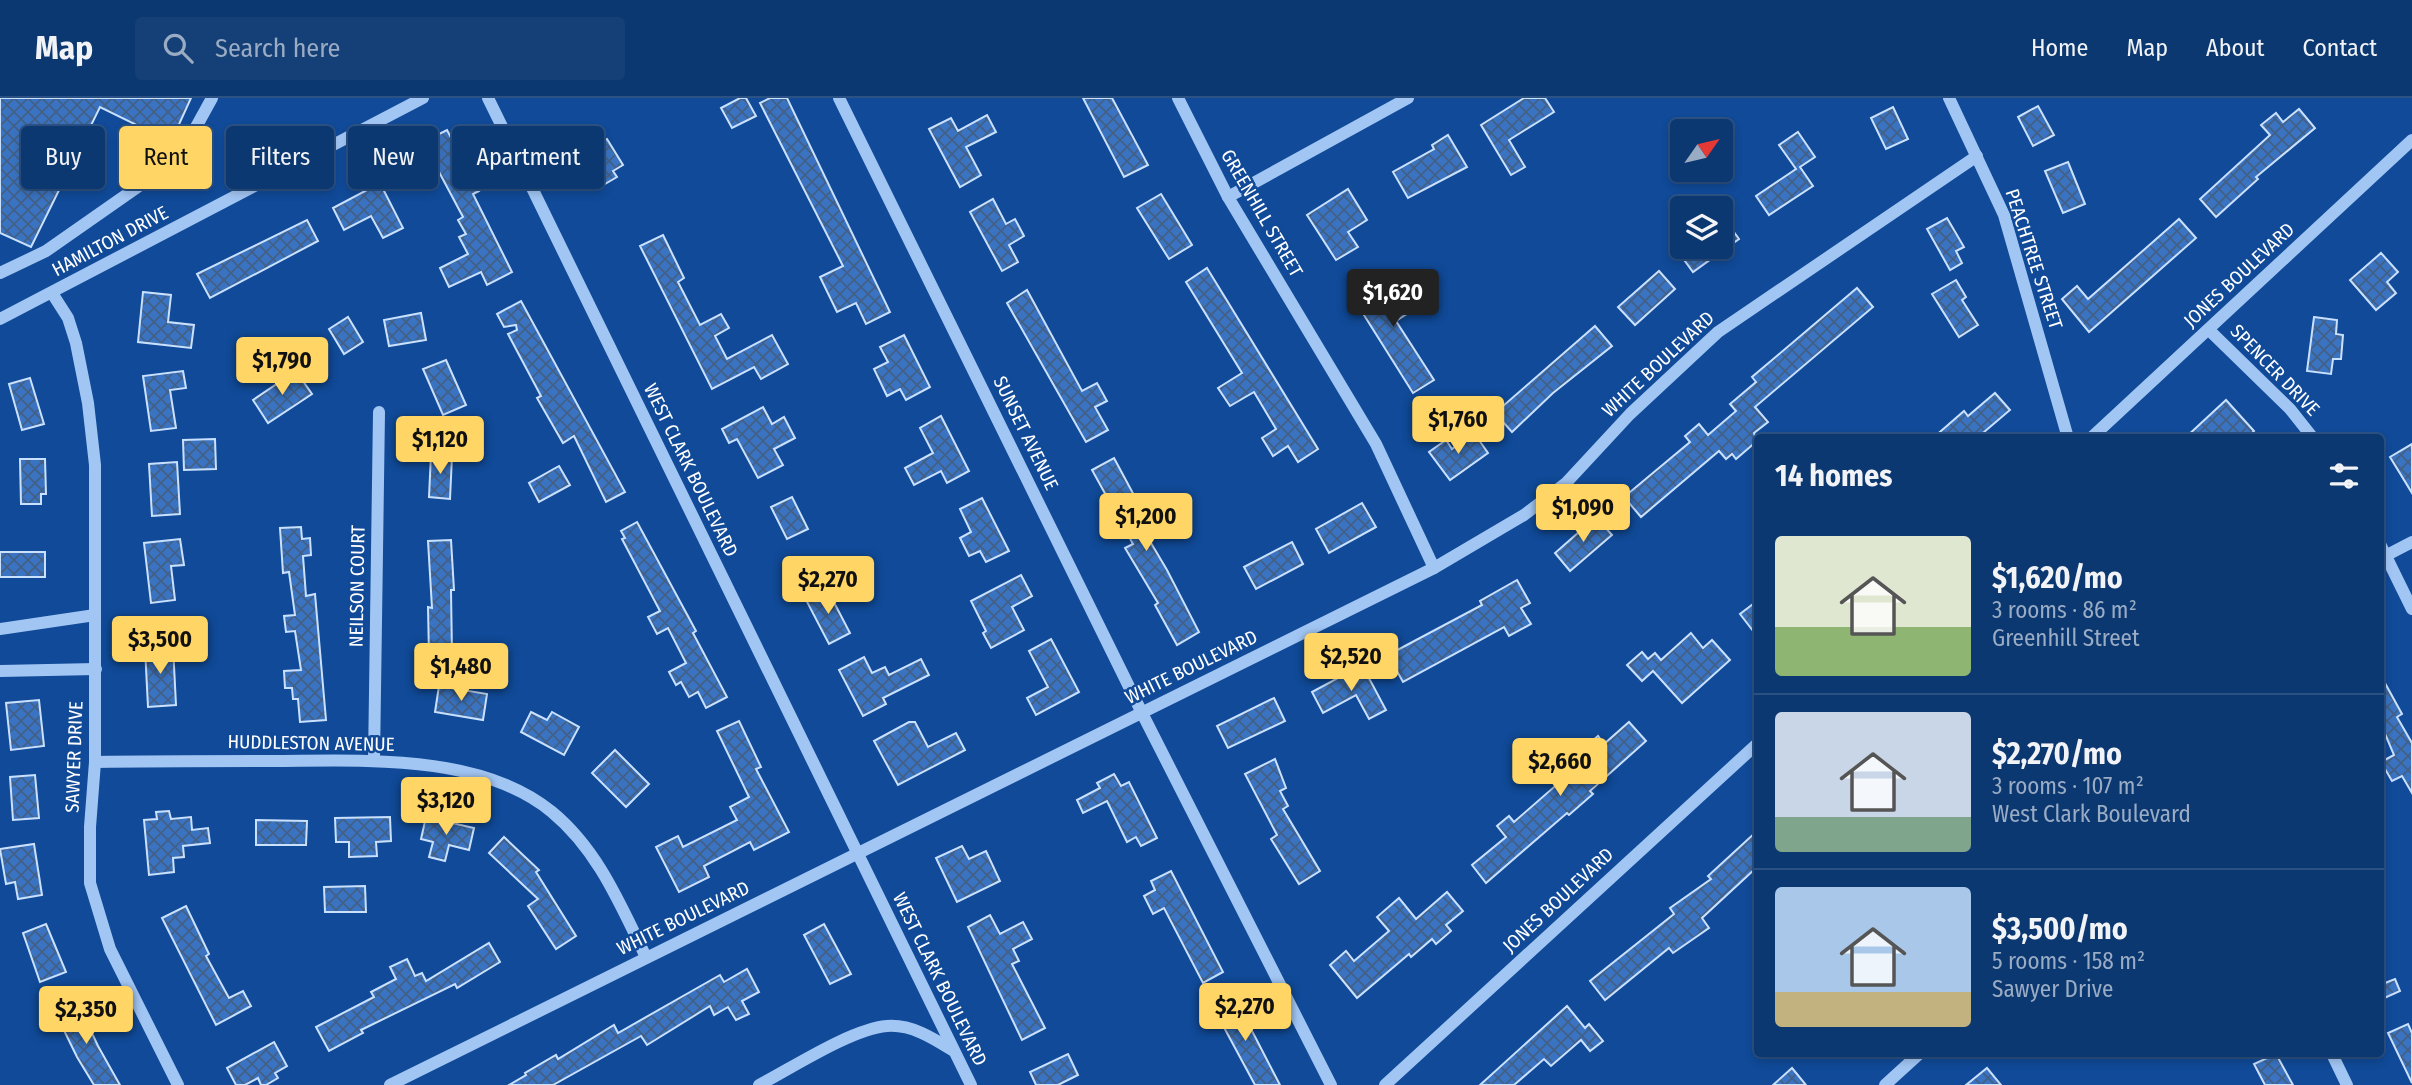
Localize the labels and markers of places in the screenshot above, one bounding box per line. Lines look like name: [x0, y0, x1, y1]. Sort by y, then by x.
pin: $1,620: [1336, 270, 1450, 329]
pin: $1,790: [225, 338, 339, 397]
pin: $1,760: [1401, 396, 1515, 456]
pin: $1,120: [383, 416, 497, 476]
pin: $1,090: [1526, 484, 1640, 544]
pin: $1,200: [1089, 494, 1203, 553]
pin: $2,270: [771, 556, 885, 616]
pin: $3,500: [103, 616, 217, 676]
pin: $2,520: [1294, 634, 1408, 693]
pin: $1,480: [404, 644, 518, 703]
pin: $2,660: [1503, 738, 1617, 798]
pin: $3,120: [389, 778, 503, 837]
pin: $2,270: [1188, 984, 1302, 1043]
pin: $2,350: [29, 986, 143, 1046]

